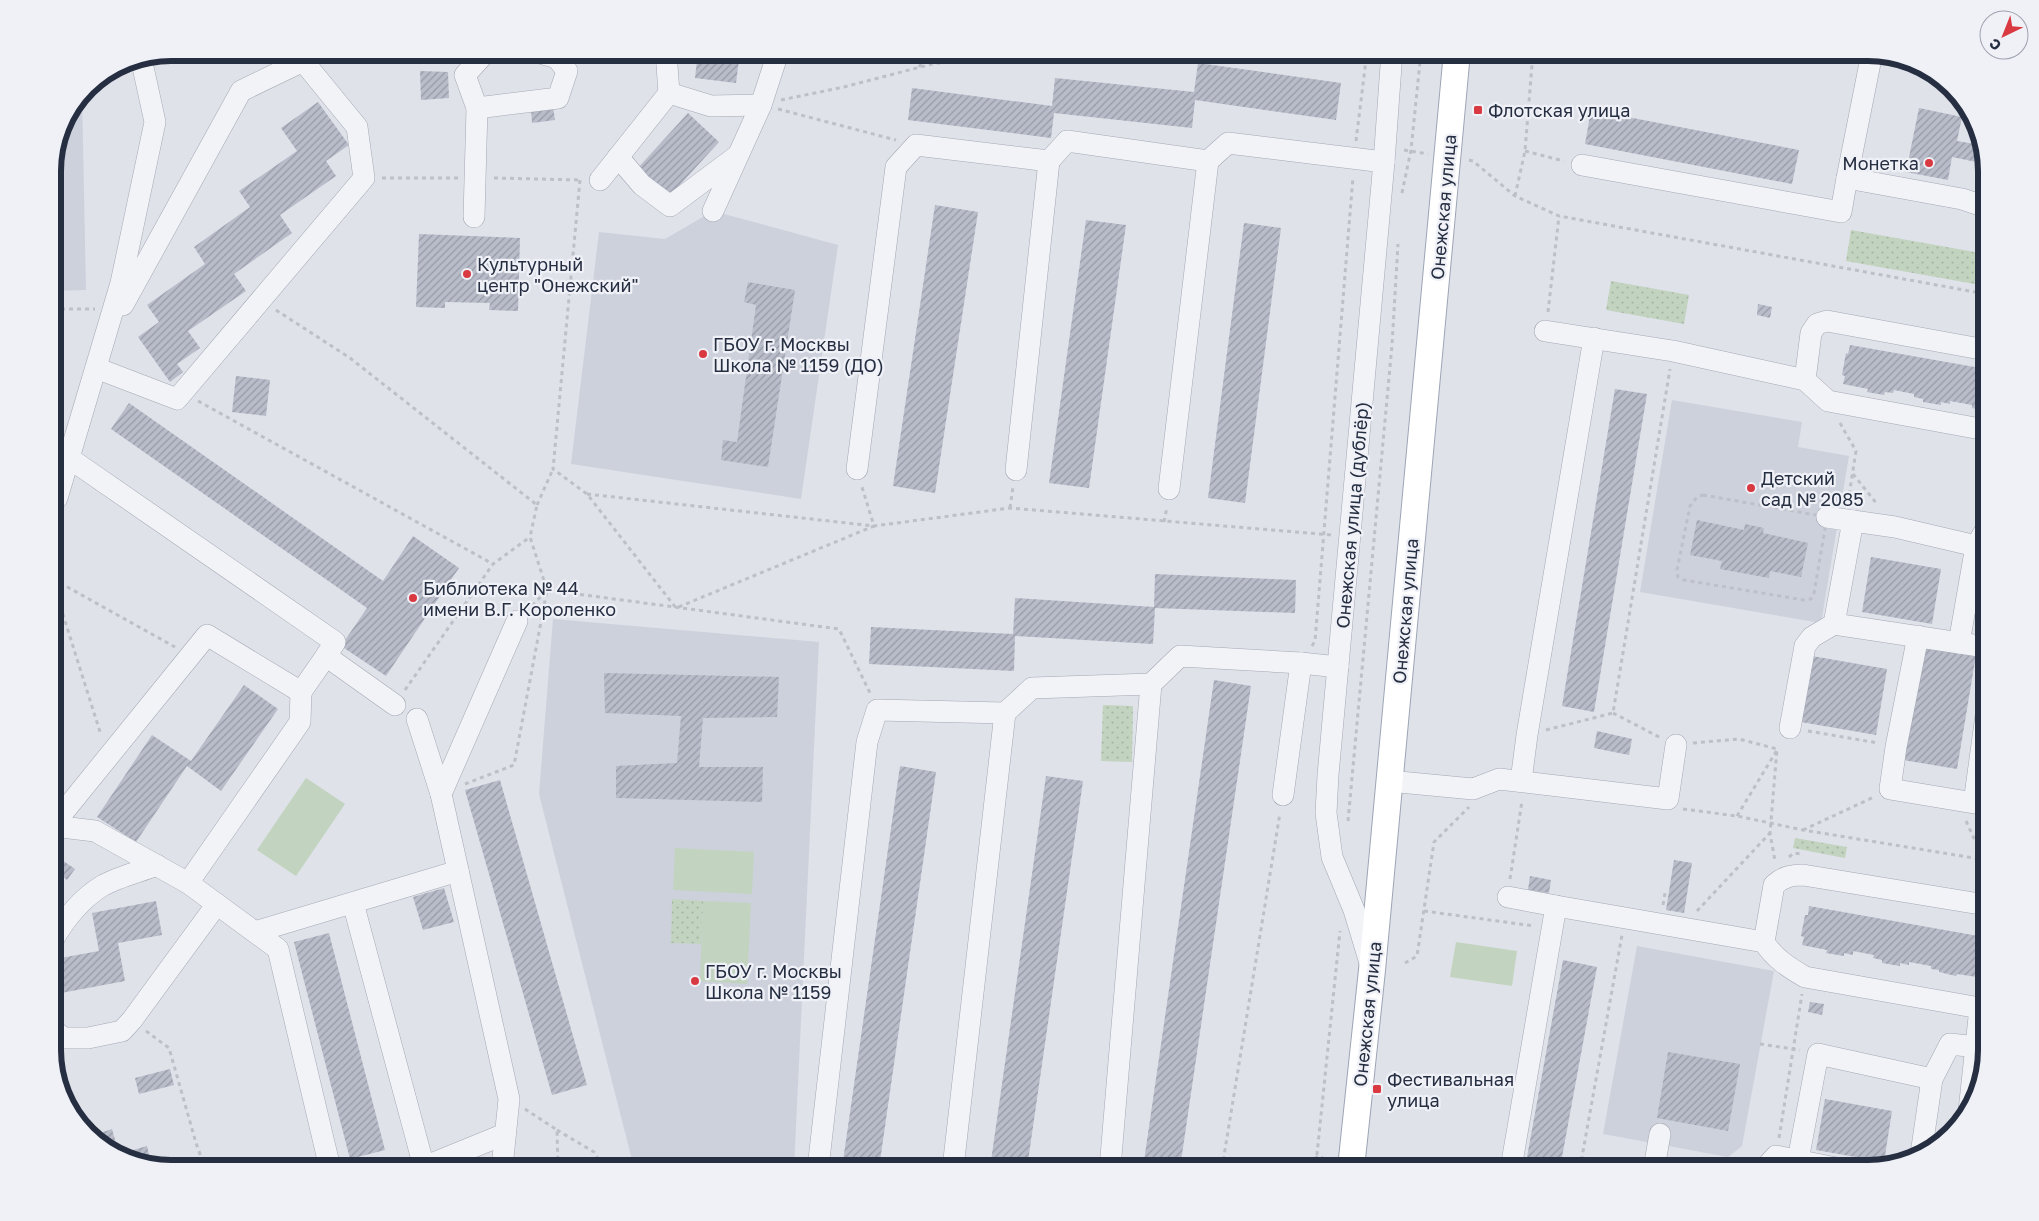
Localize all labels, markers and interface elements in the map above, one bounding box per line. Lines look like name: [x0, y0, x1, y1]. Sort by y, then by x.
north arrow: [1979, 10, 2029, 60]
text: С: [1985, 35, 2004, 54]
place label: Флотская улица: [1488, 99, 1630, 121]
marker: Флотская улица: [1472, 104, 1484, 116]
street label: Онежская улица: [1426, 133, 1460, 281]
place label: Монетка: [1842, 152, 1919, 174]
marker: Монетка: [1923, 157, 1935, 169]
place label: Культурный центр "Онежский": [477, 253, 639, 296]
marker: Культурный центр "Онежский": [461, 268, 473, 280]
place label: ГБОУ г. Москвы Школа № 1159 (ДО): [713, 333, 884, 376]
marker: ГБОУ г. Москвы Школа № 1159 (ДО): [697, 348, 709, 360]
street label: Онежская улица (дублёр): [1331, 401, 1373, 629]
place label: Детский сад № 2085: [1761, 467, 1864, 510]
marker: Детский сад № 2085: [1745, 482, 1757, 494]
street label: Онежская улица: [1388, 537, 1422, 685]
place label: Библиотека № 44 имени В.Г. Короленко: [423, 577, 616, 620]
marker: Библиотека № 44 имени В.Г. Короленко: [407, 592, 419, 604]
street label: Онежская улица: [1348, 940, 1386, 1088]
place label: ГБОУ г. Москвы Школа № 1159: [705, 960, 842, 1003]
marker: ГБОУ г. Москвы Школа № 1159: [689, 975, 701, 987]
place label: Фестивальная улица: [1387, 1068, 1514, 1111]
marker: Фестивальная улица: [1371, 1083, 1383, 1095]

